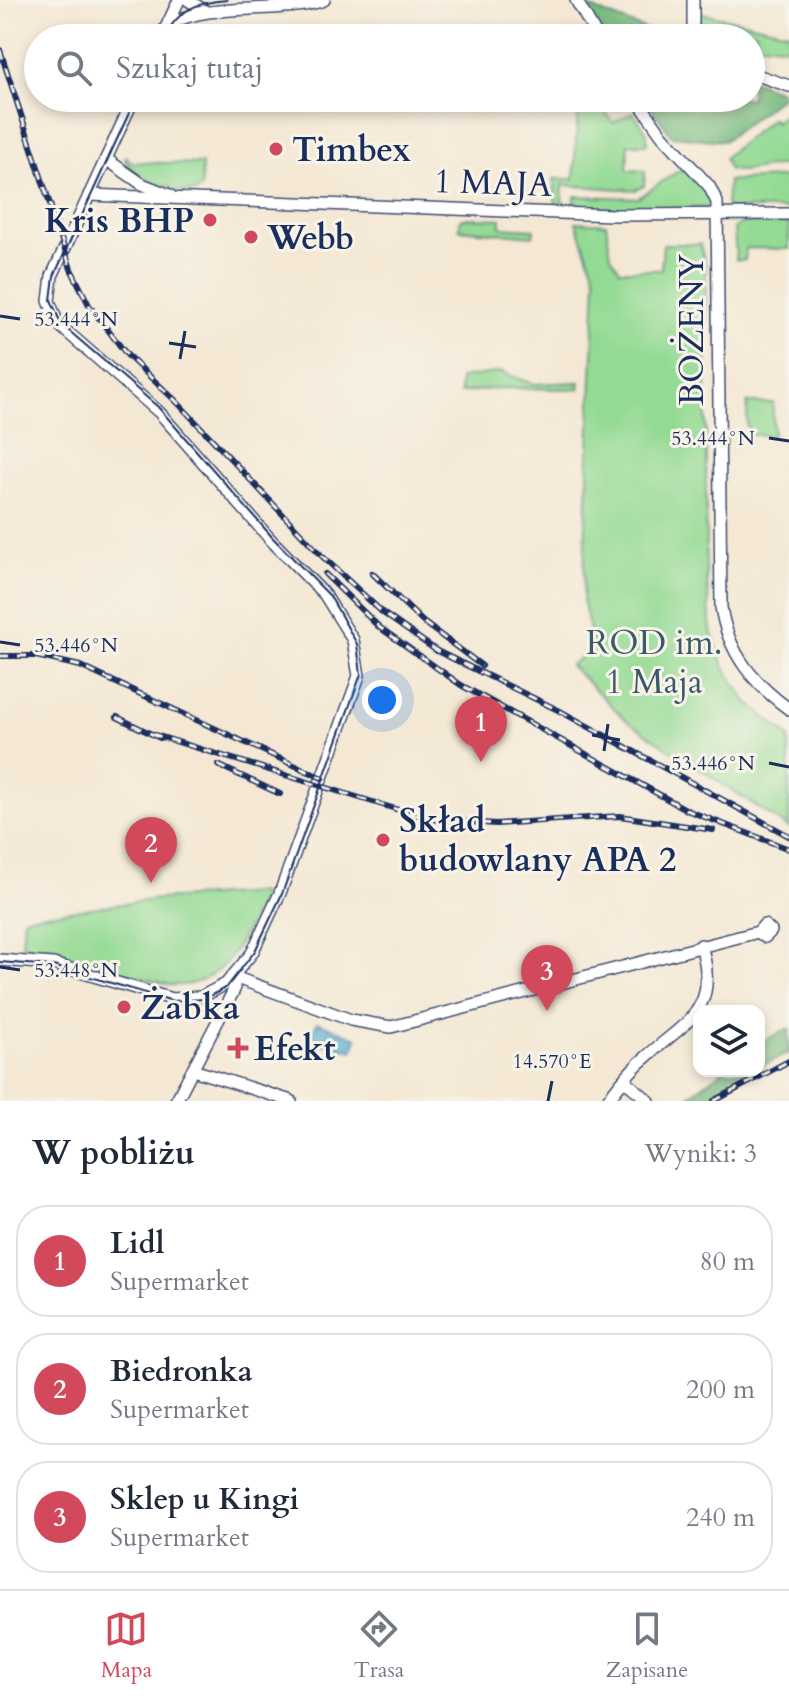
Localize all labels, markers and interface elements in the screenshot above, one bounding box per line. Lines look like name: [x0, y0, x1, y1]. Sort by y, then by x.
search box: [24, 24, 765, 112]
icon: search: [52, 46, 96, 90]
text: Szukaj tutaj: [116, 48, 263, 89]
place label: Timbex: [292, 127, 412, 173]
marker: Timbex: [267, 140, 285, 158]
street label: 1 MAJA: [433, 158, 554, 208]
place label: Kris BHP: [44, 198, 194, 244]
marker: Kris BHP: [201, 211, 219, 229]
place label: Webb: [266, 215, 354, 261]
marker: Webb: [242, 228, 260, 246]
street label: BOŻENY: [669, 253, 715, 406]
text: 53.444°N: [34, 306, 118, 333]
text: 53.444°N: [671, 425, 755, 452]
park label: ROD im. 1 Maja: [586, 620, 722, 705]
text: 53.446°N: [34, 632, 118, 659]
your location: [362, 680, 402, 720]
pin: 1: [455, 696, 507, 762]
text: 53.446°N: [671, 750, 755, 777]
place label: Skład budowlany APA 2: [399, 798, 676, 883]
pin: 2: [125, 817, 177, 883]
marker: Skład budowlany APA 2: [374, 831, 392, 849]
pin: 3: [521, 945, 573, 1011]
text: 53.448°N: [34, 957, 118, 984]
place label: Żabka: [140, 985, 240, 1031]
marker: Żabka: [115, 998, 133, 1016]
map controls: [693, 1005, 765, 1077]
button: layers: [693, 1005, 765, 1077]
place label: Efekt: [254, 1026, 335, 1072]
marker: Efekt: [229, 1039, 247, 1057]
text: 14.570°E: [513, 1048, 591, 1075]
text: W pobliżu: [32, 1130, 195, 1176]
text: Wyniki: 3: [644, 1136, 757, 1171]
text: Lidl: [110, 1223, 164, 1264]
text: 1: [53, 1244, 67, 1279]
text: 80 m: [699, 1244, 755, 1279]
text: Supermarket: [110, 1264, 249, 1299]
text: Biedronka: [110, 1351, 253, 1392]
text: 2: [53, 1372, 67, 1407]
text: 200 m: [686, 1372, 755, 1407]
text: Supermarket: [110, 1392, 249, 1427]
text: Sklep u Kingi: [110, 1479, 299, 1520]
text: 3: [53, 1500, 67, 1535]
text: 240 m: [686, 1500, 755, 1535]
text: Supermarket: [110, 1520, 249, 1555]
tab: Mapa: [101, 1607, 152, 1685]
tab: Trasa: [354, 1607, 404, 1685]
tab: Zapisane: [606, 1607, 688, 1685]

